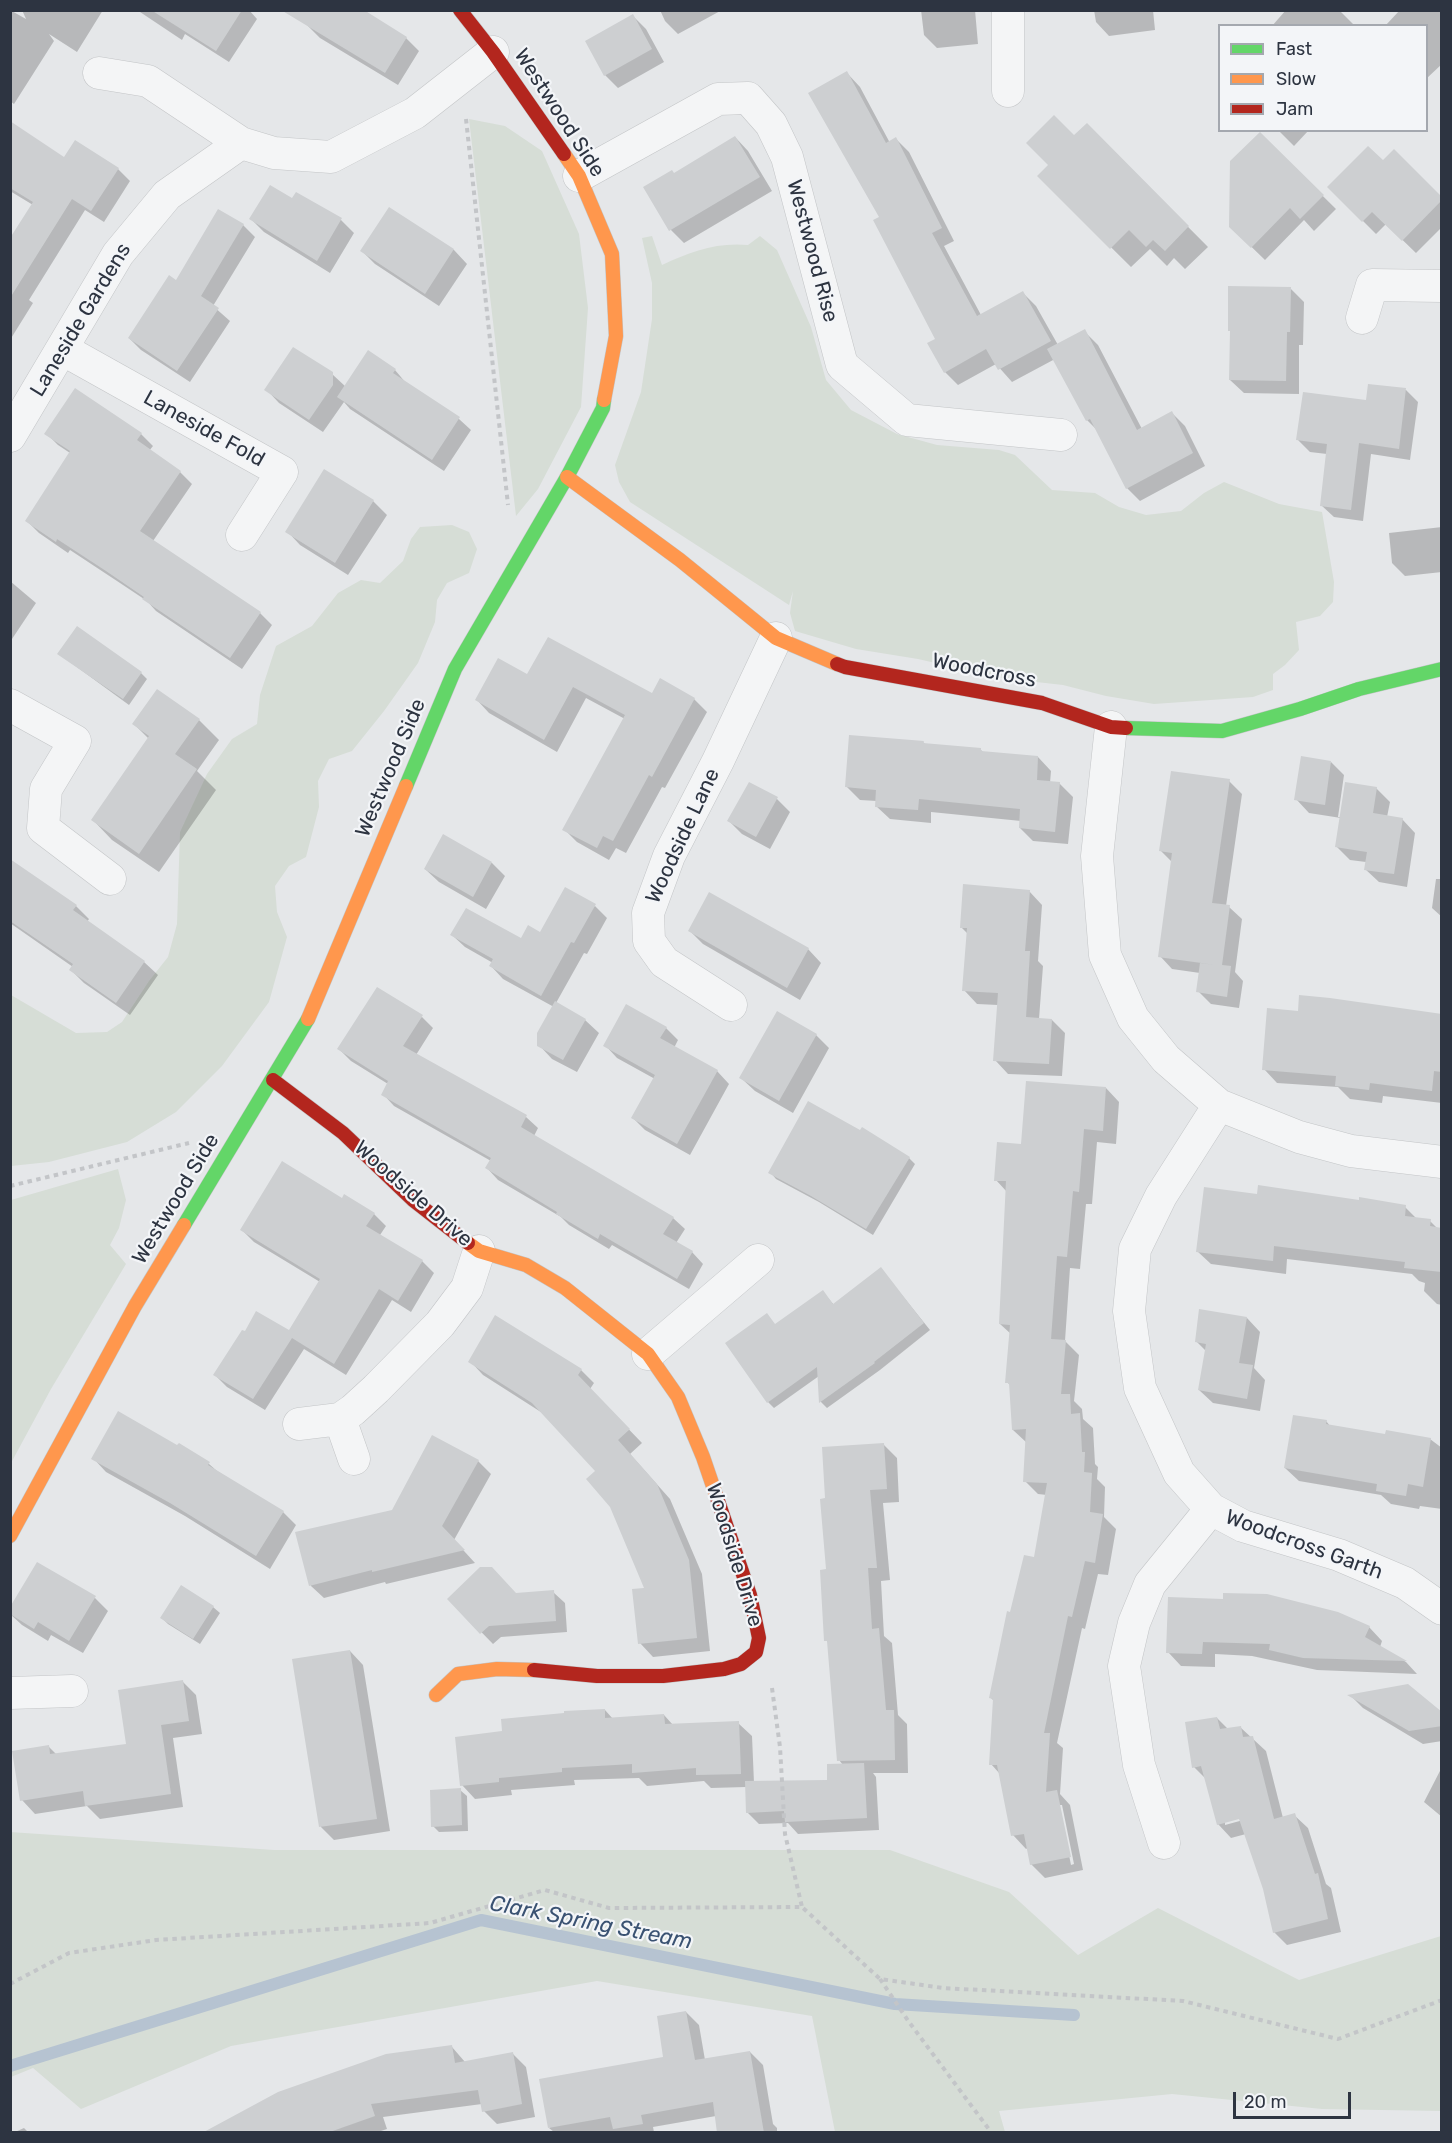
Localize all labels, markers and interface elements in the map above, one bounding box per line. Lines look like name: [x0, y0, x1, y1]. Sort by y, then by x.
legend: [1218, 24, 1428, 132]
text: Fast: [1276, 38, 1312, 60]
street label: Westwood Side: [508, 44, 610, 182]
text: Slow: [1276, 68, 1316, 90]
text: Jam: [1276, 98, 1313, 120]
street label: Westwood Rise: [781, 177, 843, 325]
street label: Laneside Gardens: [25, 239, 137, 401]
street label: Laneside Fold: [139, 385, 269, 473]
street label: Woodcross: [930, 649, 1038, 693]
street label: Westwood Side: [351, 695, 431, 841]
street label: Woodside Lane: [641, 764, 725, 908]
street label: Westwood Side: [127, 1129, 225, 1269]
street label: Woodside Drive: [349, 1136, 477, 1252]
street label: Woodside Drive: [700, 1480, 768, 1630]
street label: Woodcross Garth: [1222, 1505, 1386, 1585]
water label: Clark Spring Stream: [488, 1890, 694, 1956]
scale bar: [1236, 2080, 1354, 2118]
text: 20 m: [1244, 2091, 1286, 2113]

